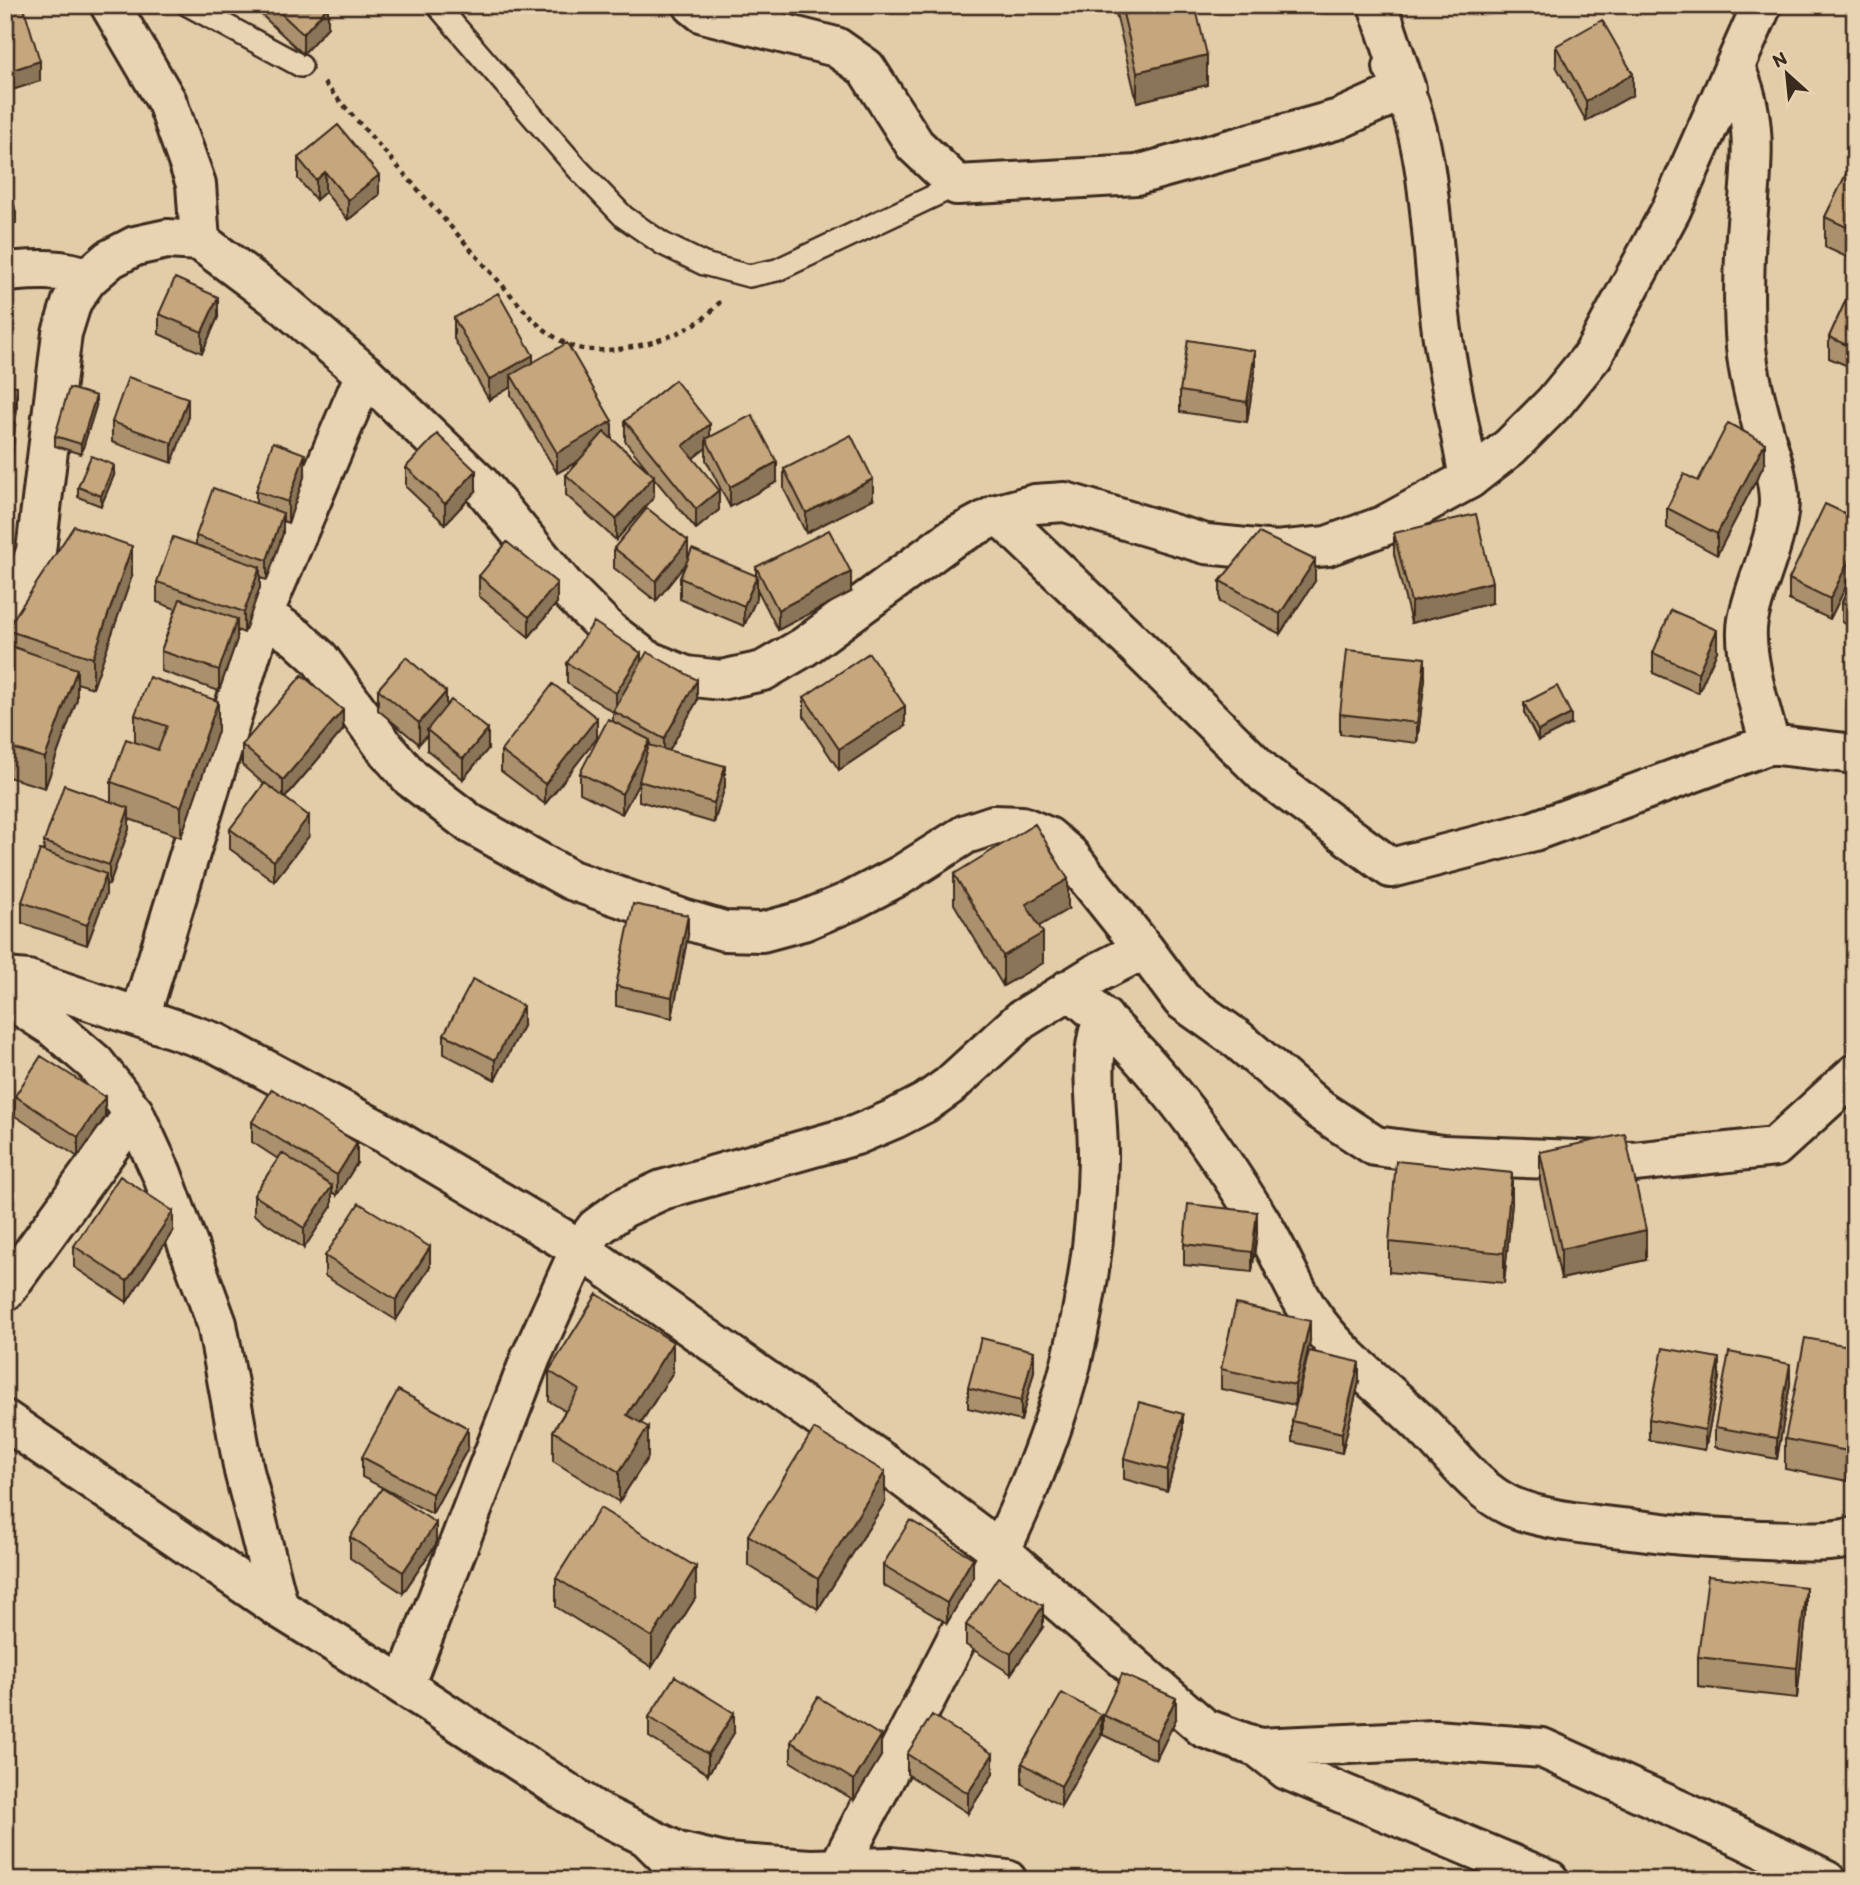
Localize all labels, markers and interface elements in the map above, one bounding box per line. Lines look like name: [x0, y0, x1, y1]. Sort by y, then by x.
north arrow: [1752, 38, 1822, 108]
text: N: [1769, 46, 1790, 72]

